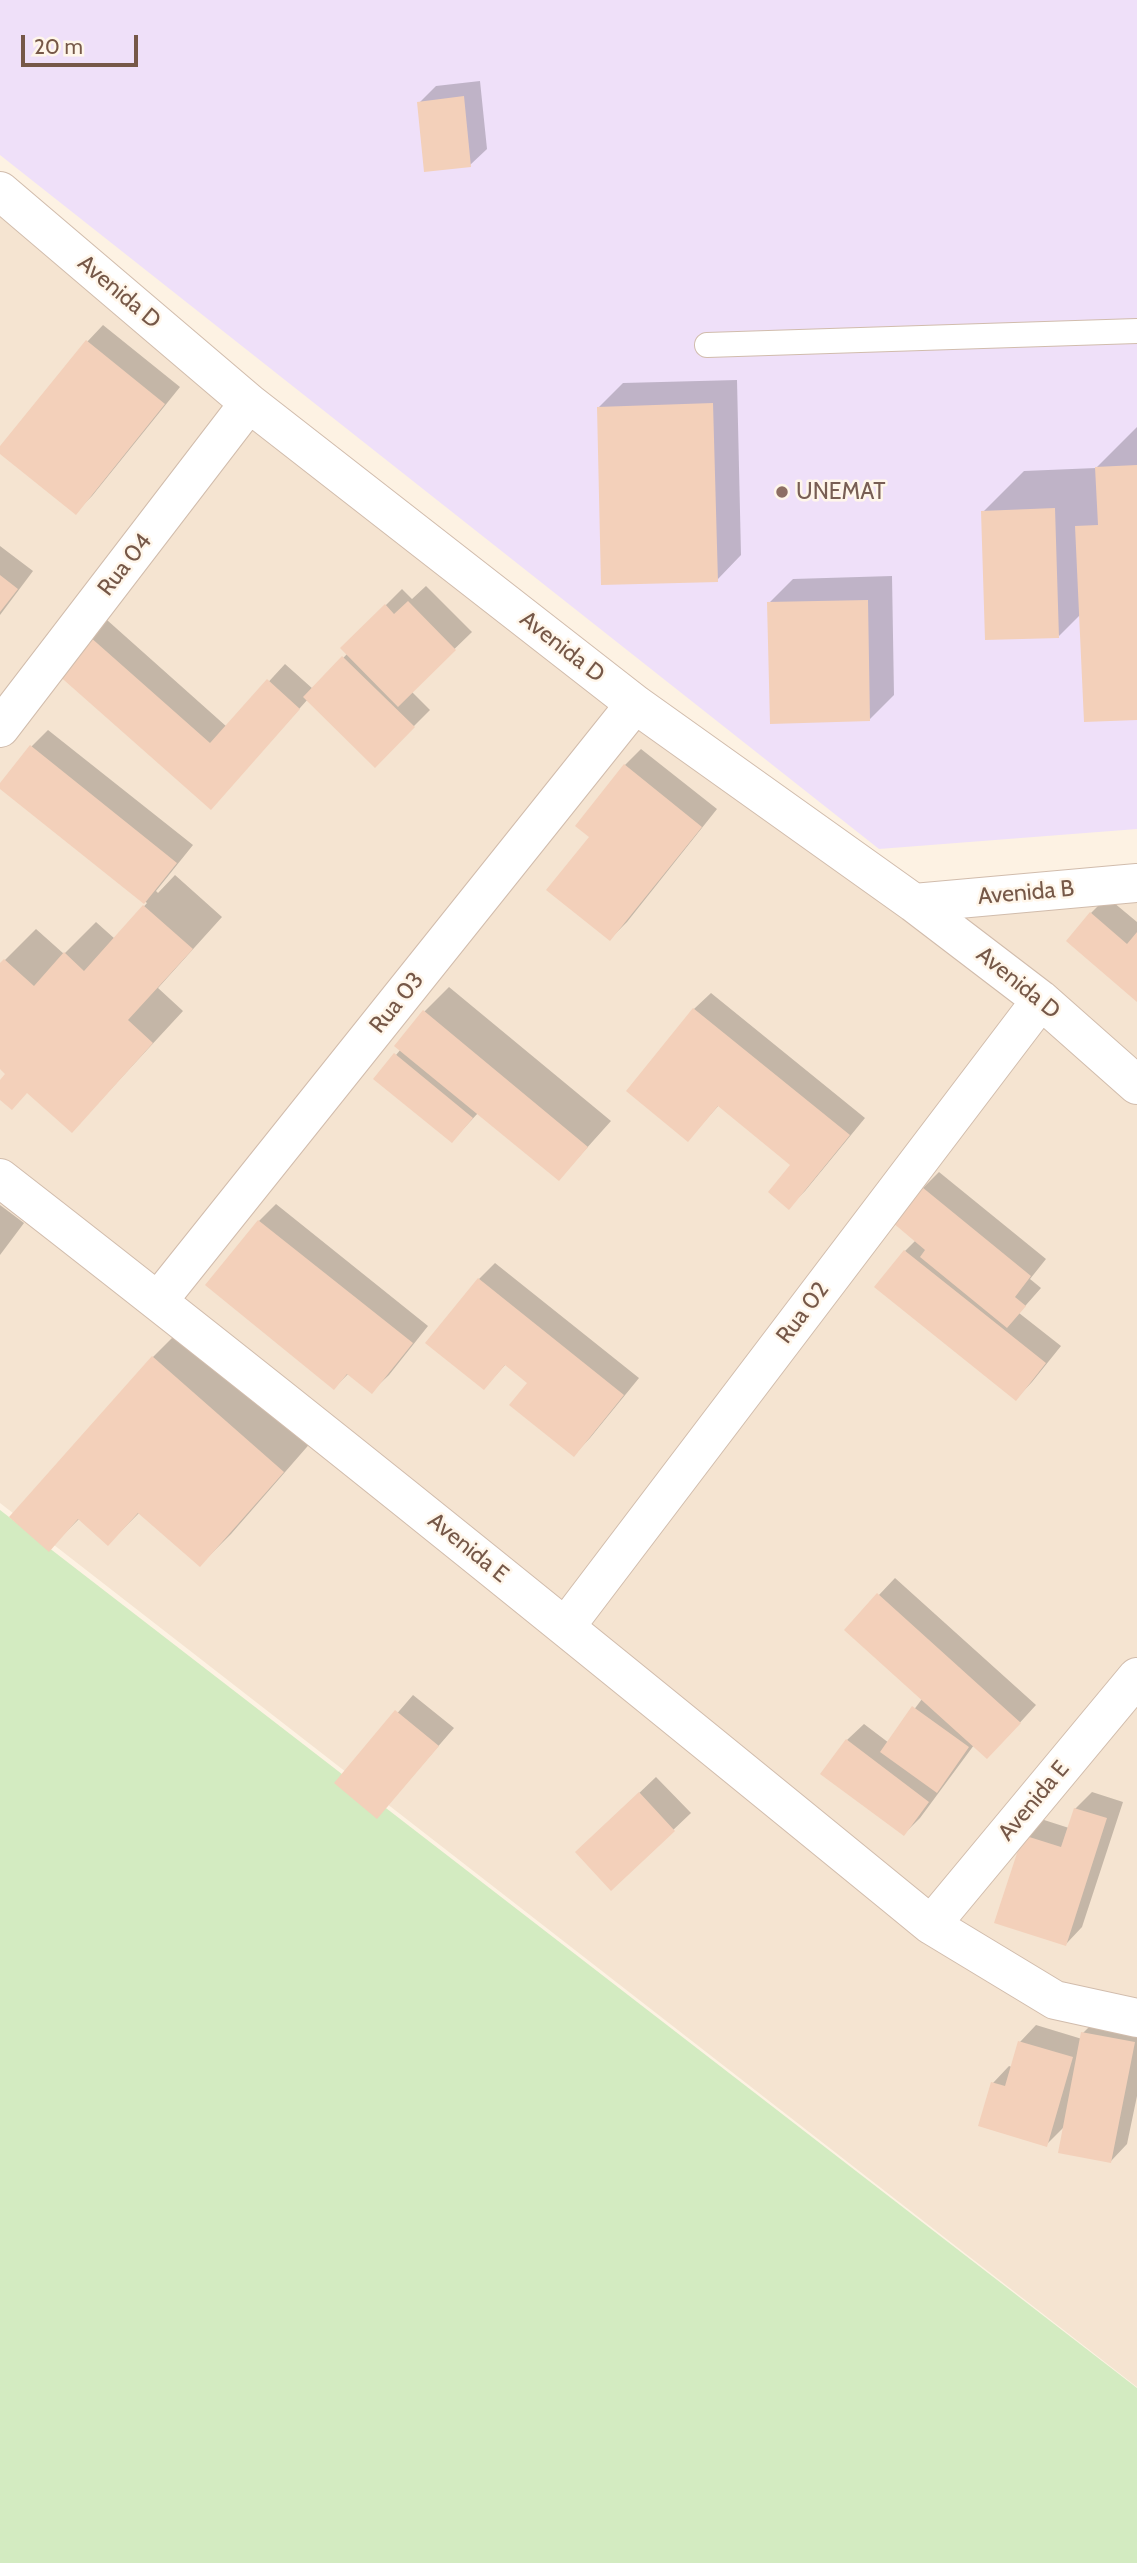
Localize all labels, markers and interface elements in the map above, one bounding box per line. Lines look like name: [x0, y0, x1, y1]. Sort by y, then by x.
scale bar: [24, 21, 142, 65]
text: 20 m: [34, 34, 83, 59]
street label: Avenida D: [72, 249, 166, 335]
place label: UNEMAT: [796, 478, 885, 506]
marker: UNEMAT: [774, 484, 790, 500]
street label: Rua 04: [92, 528, 158, 602]
street label: Avenida D: [514, 605, 610, 689]
street label: Avenida B: [977, 875, 1075, 911]
street label: Avenida D: [971, 941, 1065, 1025]
street label: Rua 03: [364, 967, 430, 1039]
street label: Rua 02: [771, 1277, 835, 1349]
street label: Avenida E: [422, 1507, 514, 1589]
street label: Avenida E: [993, 1755, 1075, 1847]

